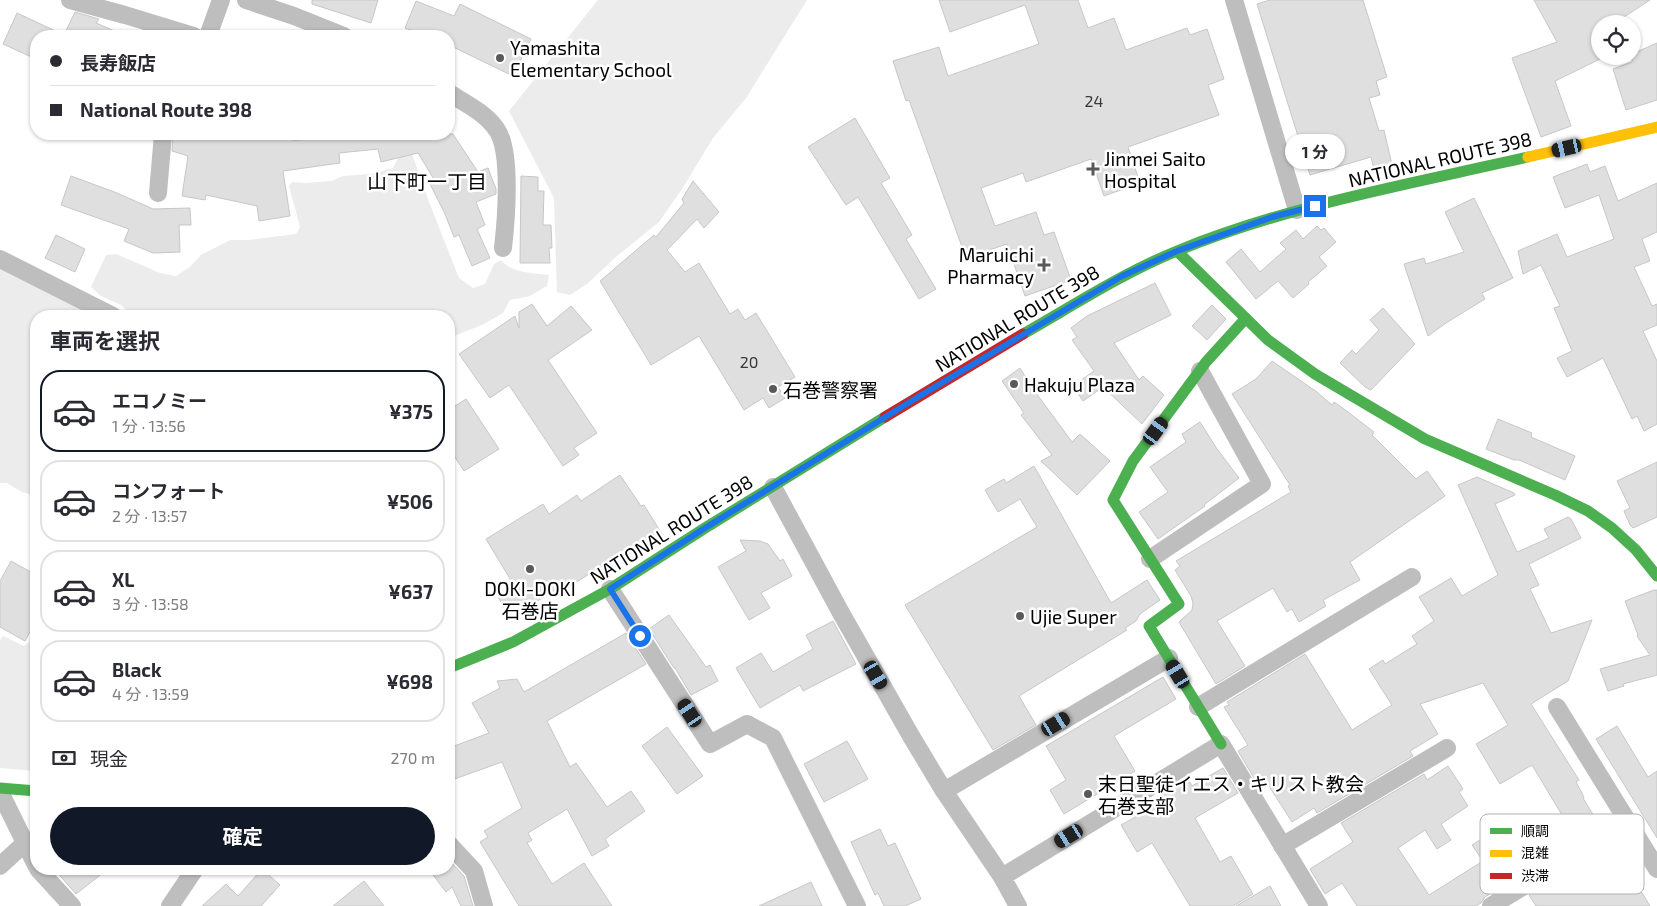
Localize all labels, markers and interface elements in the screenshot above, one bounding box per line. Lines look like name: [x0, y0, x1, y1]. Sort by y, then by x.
map controls: [1591, 15, 1641, 65]
button: locate: [1591, 15, 1641, 65]
place label: Yamashita Elementary School: [510, 36, 672, 81]
text: 長寿飯店: [80, 51, 156, 74]
marker: Yamashita Elementary School: [494, 52, 506, 64]
house number: 24: [1085, 91, 1104, 110]
text: National Route 398: [80, 98, 252, 121]
street label: NATIONAL ROUTE 398: [1346, 127, 1534, 191]
callout: 1 分: [1285, 134, 1345, 168]
car: [1550, 137, 1583, 159]
text: 1 分: [1302, 142, 1328, 161]
place label: Jinmei Saito Hospital: [1104, 147, 1206, 192]
marker: Jinmei Saito Hospital: [1086, 162, 1100, 176]
district label: 山下町一丁目: [367, 169, 487, 193]
route end: [1304, 195, 1326, 217]
place label: Maruichi Pharmacy: [947, 243, 1034, 288]
marker: Maruichi Pharmacy: [1038, 259, 1050, 271]
street label: NATIONAL ROUTE 398: [931, 260, 1103, 376]
text: 車両を選択: [50, 327, 160, 353]
house number: 20: [740, 352, 758, 371]
place label: Hakuju Plaza: [1024, 373, 1135, 396]
place label: 石巻警察署: [783, 378, 878, 401]
marker: Hakuju Plaza: [1008, 378, 1020, 390]
marker: 石巻警察署: [767, 383, 779, 395]
icon: car: [52, 389, 97, 434]
text: エコノミー: [112, 389, 207, 412]
text: ¥375: [389, 400, 433, 423]
car: [1141, 414, 1170, 448]
text: 1 分 · 13:56: [112, 416, 186, 435]
street label: NATIONAL ROUTE 398: [585, 470, 757, 588]
icon: car: [52, 479, 97, 524]
text: コンフォート: [112, 479, 225, 502]
text: ¥506: [387, 490, 433, 513]
text: 2 分 · 13:57: [112, 506, 187, 525]
marker: DOKI-DOKI 石巻店: [524, 563, 536, 575]
text: XL: [112, 568, 134, 591]
icon: car: [52, 569, 97, 614]
place label: DOKI-DOKI 石巻店: [484, 577, 576, 622]
text: ¥637: [388, 580, 433, 603]
text: 3 分 · 13:58: [112, 594, 189, 613]
place label: Ujie Super: [1030, 605, 1117, 628]
marker: Ujie Super: [1014, 610, 1026, 622]
route start: [629, 625, 651, 647]
car: [1163, 657, 1192, 691]
text: Black: [112, 658, 162, 681]
car: [862, 658, 889, 692]
icon: car: [52, 659, 97, 704]
text: ¥698: [386, 670, 433, 693]
text: 4 分 · 13:59: [112, 684, 189, 703]
car: [675, 696, 704, 730]
car: [1039, 710, 1072, 738]
icon: cash: [50, 744, 78, 772]
text: 現金: [90, 747, 128, 770]
text: 270 m: [391, 748, 435, 767]
place label: 末日聖徒イエス・キリスト教会 石巻支部: [1098, 772, 1364, 817]
marker: 末日聖徒イエス・キリスト教会 石巻支部: [1082, 788, 1094, 800]
button: 確定: [50, 807, 435, 865]
legend: [1480, 814, 1644, 894]
car: [1052, 822, 1085, 850]
text: 順調: [1521, 822, 1549, 839]
text: 混雑: [1521, 844, 1549, 861]
text: 渋滞: [1521, 867, 1549, 884]

